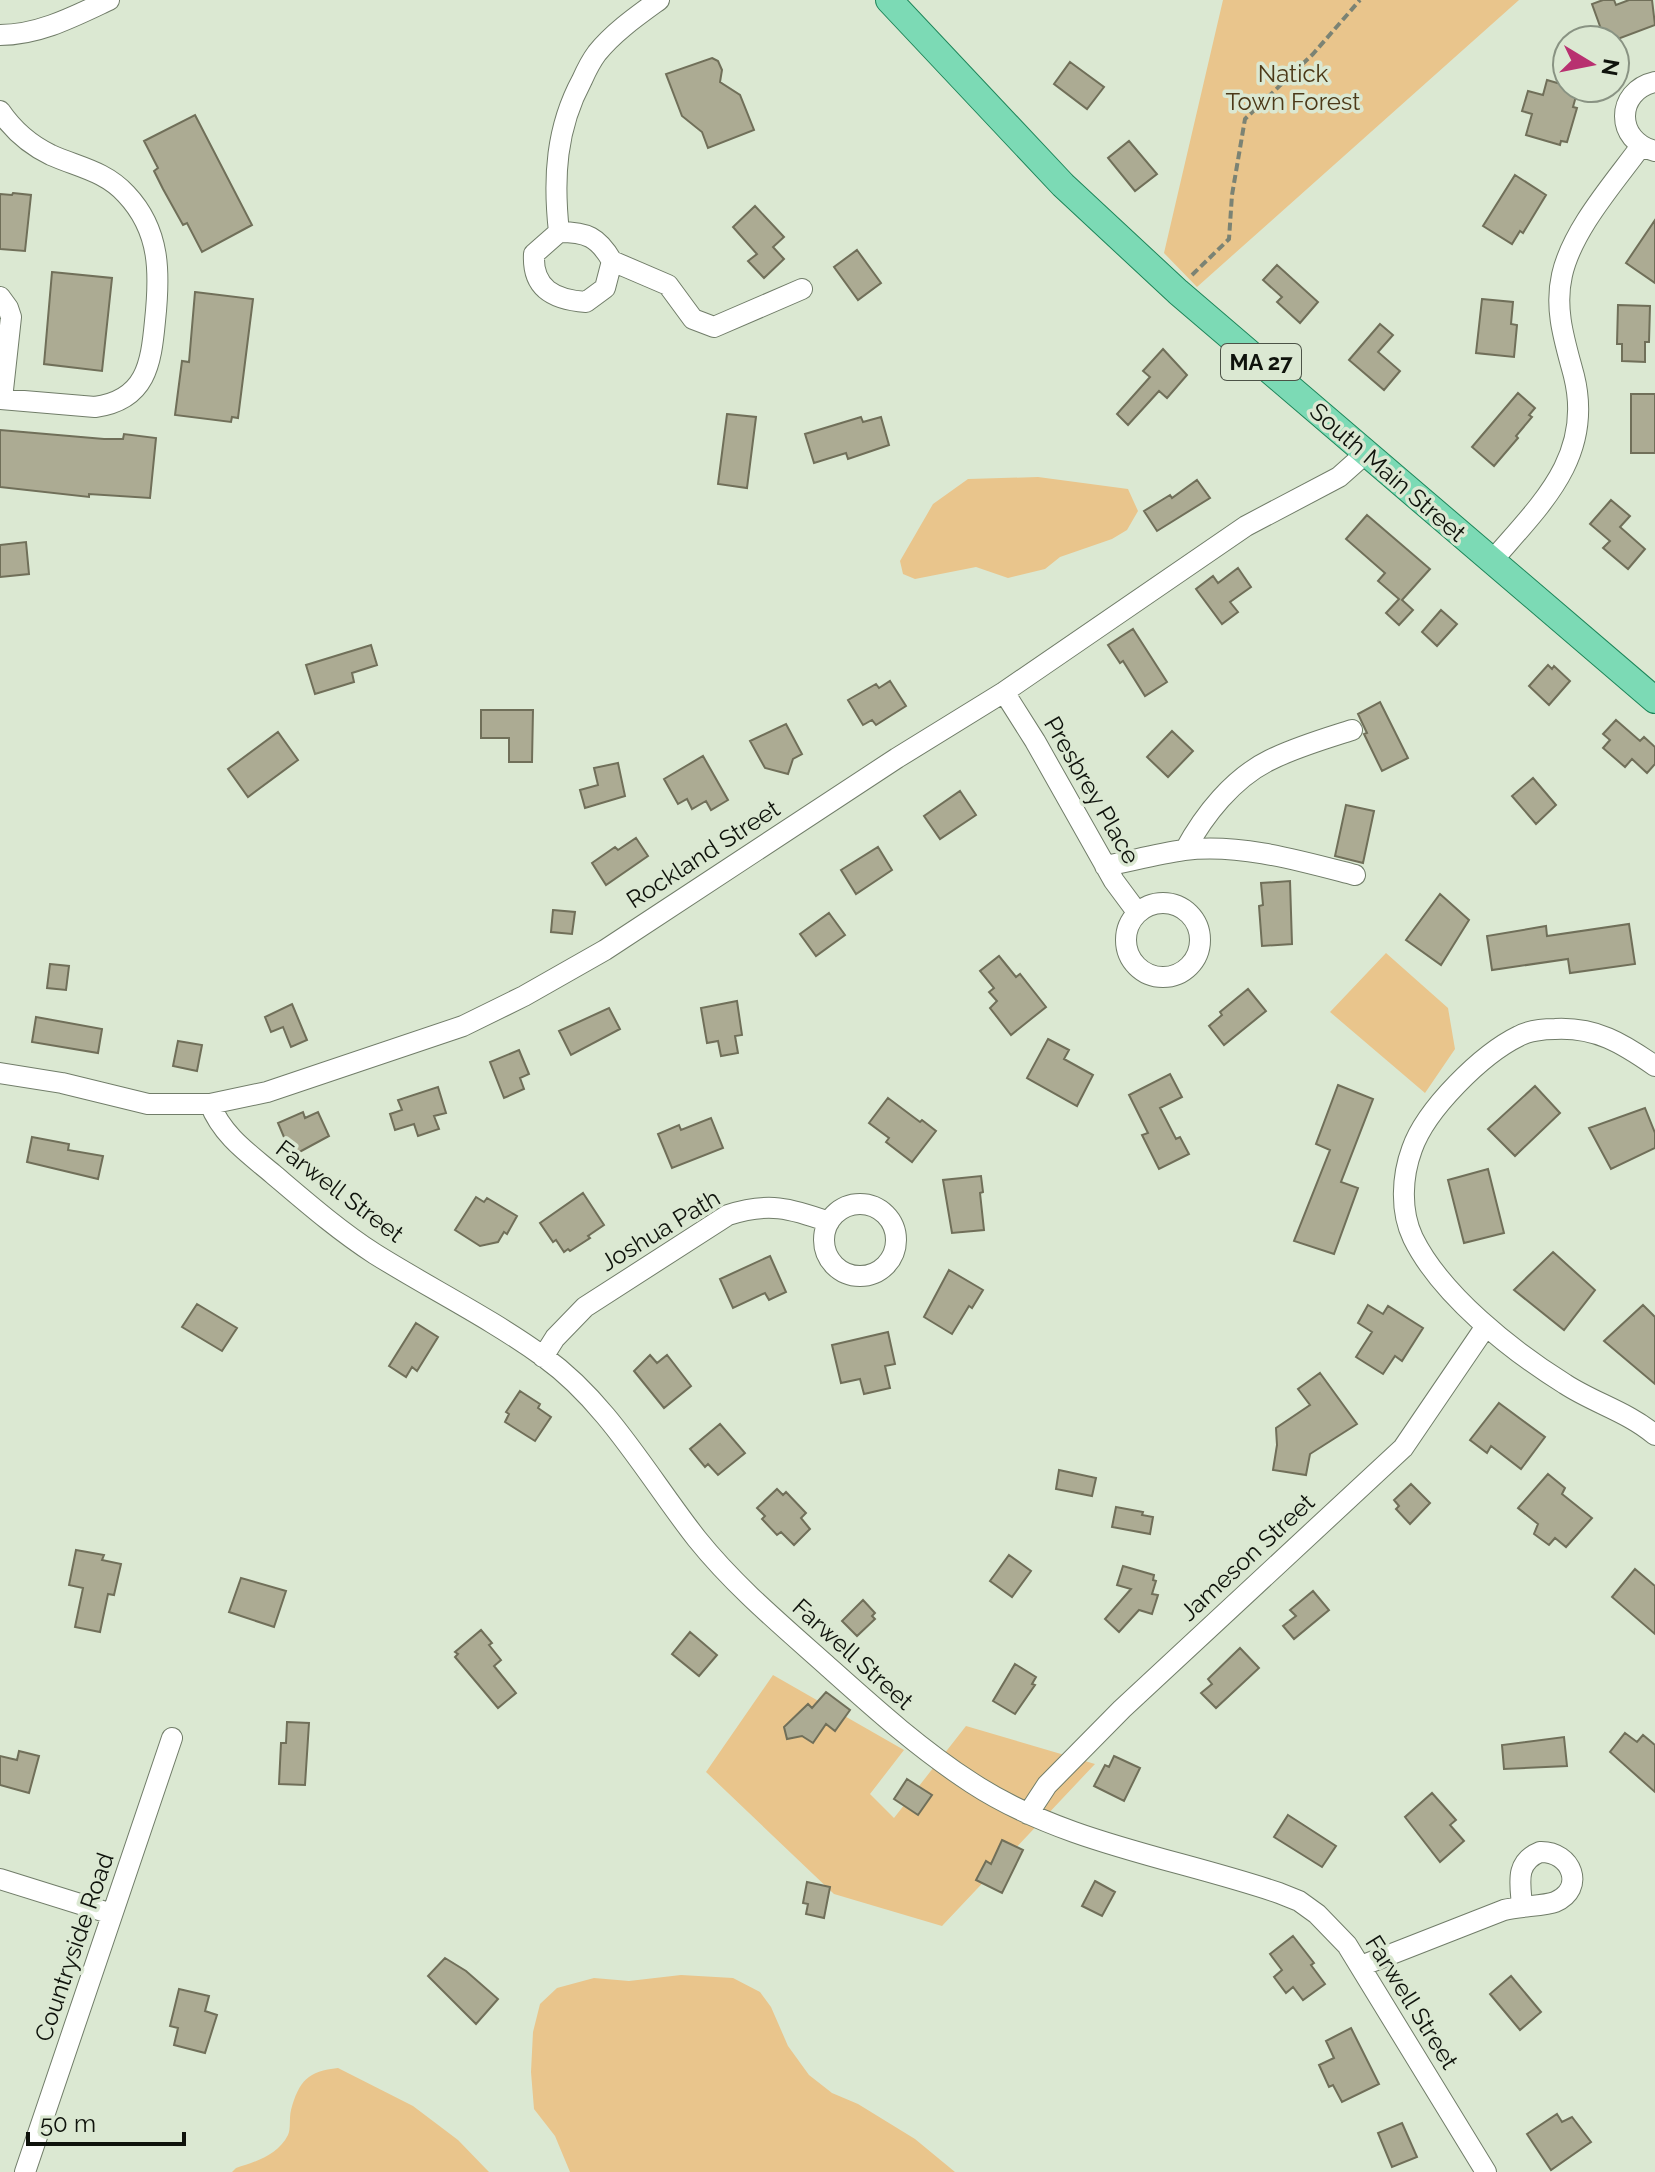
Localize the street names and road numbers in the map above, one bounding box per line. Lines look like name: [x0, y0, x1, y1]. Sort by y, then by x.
road number: MA 27: [1221, 344, 1301, 380]
street label: South Main Street: [1304, 396, 1472, 548]
street label: Presbrey Place: [1038, 711, 1146, 869]
street label: Rockland Street: [621, 794, 785, 914]
street label: Farwell Street: [270, 1134, 410, 1248]
street label: Joshua Path: [595, 1183, 725, 1277]
street label: Jameson Street: [1174, 1487, 1320, 1627]
street label: Farwell Street: [787, 1592, 919, 1716]
street label: Countryside Road: [28, 1849, 120, 2045]
street label: Farwell Street: [1359, 1930, 1465, 2074]

